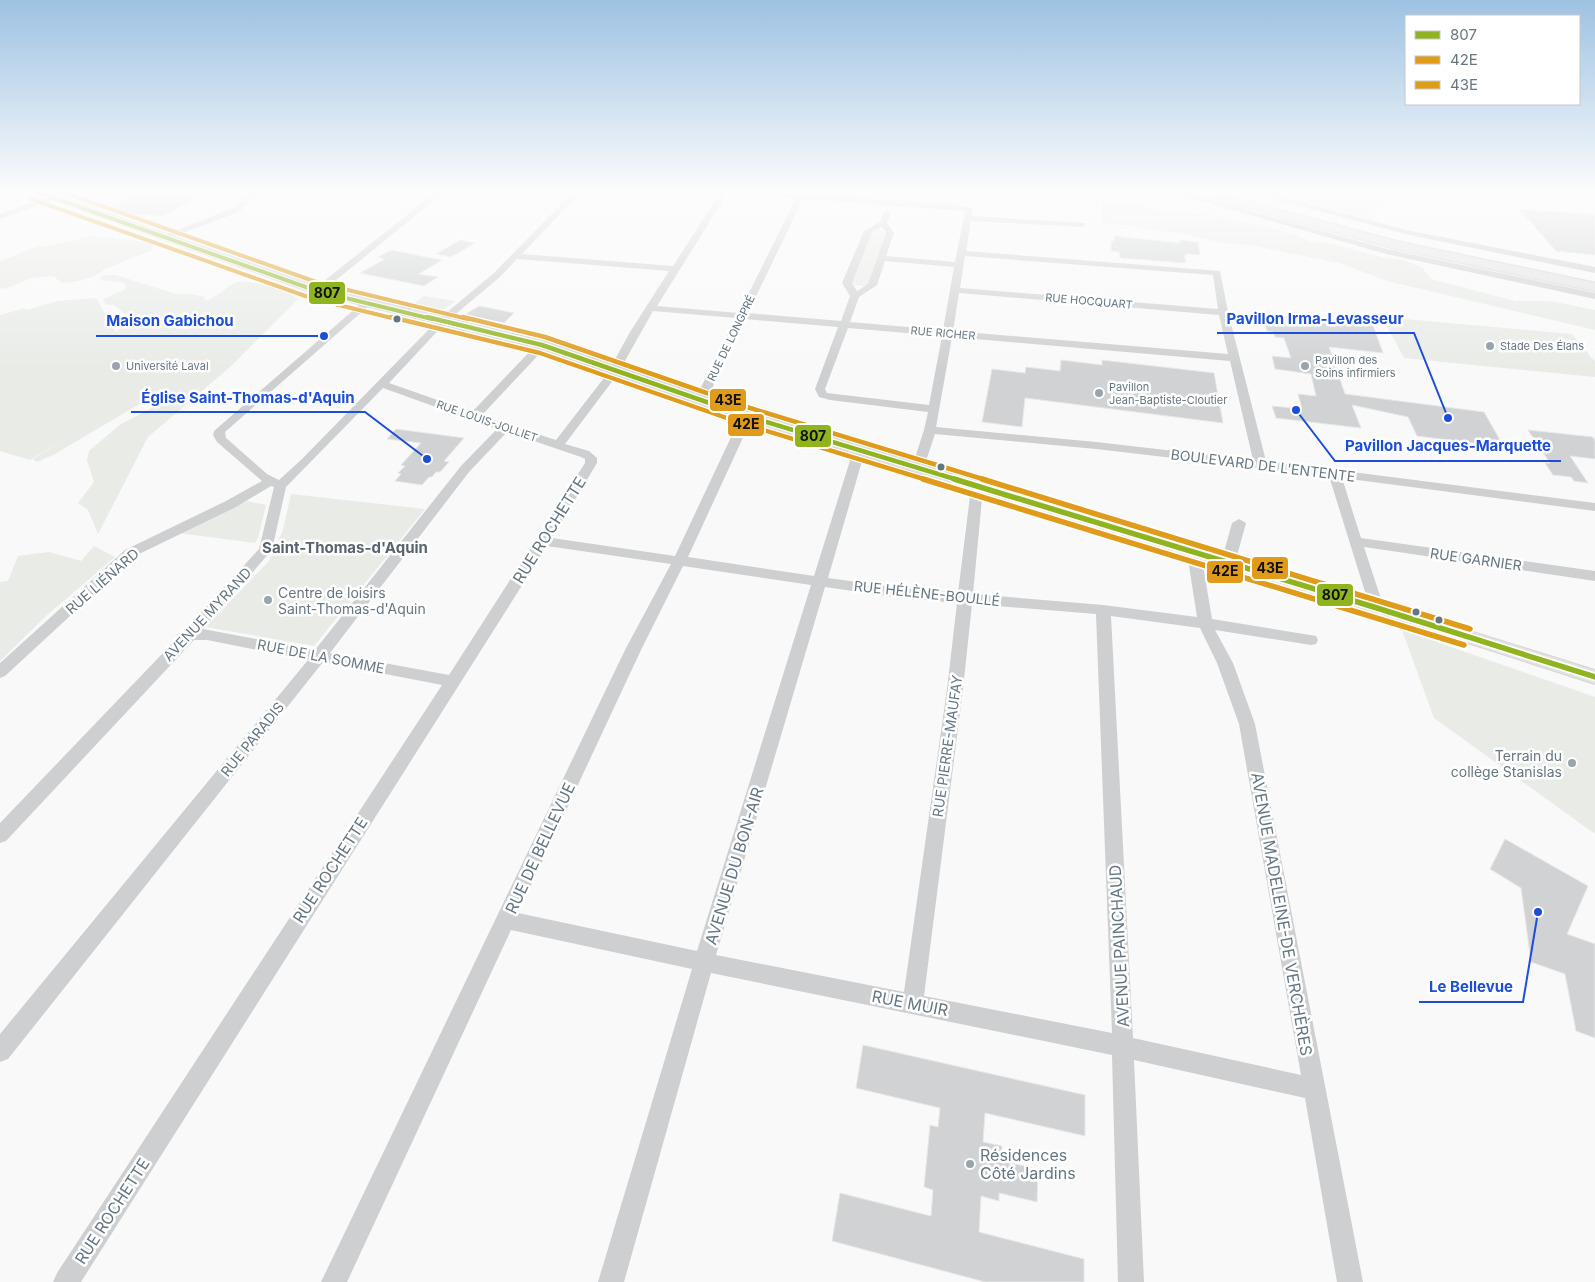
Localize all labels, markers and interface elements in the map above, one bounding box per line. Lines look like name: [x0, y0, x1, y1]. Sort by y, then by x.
legend: [1405, 15, 1580, 105]
text: 807: [1450, 25, 1477, 44]
text: 42E: [1450, 50, 1478, 69]
text: 43E: [1450, 75, 1478, 94]
line badge: 807: [308, 281, 346, 305]
text: 807: [314, 284, 340, 301]
street label: RUE HOCQUART: [1045, 290, 1133, 312]
street label: RUE DE LONGPRÉ: [704, 293, 758, 383]
callout: Pavillon Irma-Levasseur: [1217, 303, 1414, 333]
callout: Maison Gabichou: [96, 306, 244, 336]
text: Pavillon Irma-Levasseur: [1227, 309, 1404, 328]
text: Maison Gabichou: [106, 311, 234, 330]
unlabelled marker: [392, 314, 402, 324]
street label: RUE RICHER: [910, 323, 976, 343]
place label: Stade Des Élans: [1500, 339, 1584, 353]
marker: Stade Des Élans: [1484, 340, 1496, 352]
place label: Pavillon des Soins infirmiers: [1315, 353, 1396, 380]
place label: Université Laval: [126, 359, 209, 373]
marker: Université Laval: [110, 360, 122, 372]
marker: Pavillon des Soins infirmiers: [1299, 360, 1311, 372]
place label: Pavillon Jean-Baptiste-Cloutier: [1109, 380, 1227, 407]
callout: Église Saint-Thomas-d'Aquin: [131, 382, 365, 412]
marker: Pavillon Jean-Baptiste-Cloutier: [1093, 387, 1105, 399]
text: Église Saint-Thomas-d'Aquin: [141, 388, 355, 407]
line badge: 43E: [709, 388, 747, 412]
text: 43E: [714, 391, 742, 408]
street label: RUE LOUIS-JOLLIET: [435, 397, 539, 445]
line badge: 42E: [727, 413, 765, 437]
text: 42E: [733, 415, 759, 432]
line badge: 807: [794, 424, 832, 448]
text: 807: [800, 427, 826, 444]
callout: Pavillon Jacques-Marquette: [1335, 431, 1561, 461]
text: Pavillon Jacques-Marquette: [1345, 436, 1551, 455]
street label: BOULEVARD DE L'ENTENTE: [1170, 445, 1356, 485]
unlabelled marker: [936, 462, 946, 472]
street label: RUE ROCHETTE: [508, 473, 590, 587]
district label: Saint-Thomas-d'Aquin: [262, 538, 428, 557]
street label: RUE GARNIER: [1429, 544, 1523, 574]
street label: RUE LIÉNARD: [62, 545, 142, 617]
line badge: 43E: [1251, 556, 1289, 580]
text: 43E: [1256, 559, 1284, 576]
line badge: 42E: [1206, 560, 1244, 584]
text: 42E: [1212, 562, 1238, 579]
street label: AVENUE MYRAND: [159, 564, 255, 664]
street label: RUE HÉLÈNE-BOULLÉ: [853, 577, 1001, 609]
line badge: 807: [1316, 583, 1354, 607]
place label: Centre de loisirs Saint-Thomas-d'Aquin: [278, 584, 426, 617]
text: 807: [1322, 586, 1348, 603]
marker: Centre de loisirs Saint-Thomas-d'Aquin: [262, 594, 274, 606]
unlabelled marker: [1411, 607, 1421, 617]
unlabelled marker: [1434, 615, 1444, 625]
street label: RUE DE LA SOMME: [256, 635, 386, 677]
street label: RUE PIERRE-MAUFAY: [929, 673, 965, 818]
street label: RUE PARADIS: [217, 698, 287, 780]
place label: Terrain du collège Stanislas: [1451, 747, 1562, 780]
marker: Terrain du collège Stanislas: [1566, 757, 1578, 769]
street label: AVENUE MADELEINE-DE VERCHÈRES: [1247, 771, 1317, 1057]
street label: RUE DE BELLEVUE: [501, 779, 579, 917]
street label: AVENUE DU BON-AIR: [700, 785, 768, 947]
street label: RUE ROCHETTE: [288, 813, 372, 927]
street label: AVENUE PAINCHAUD: [1105, 864, 1133, 1028]
callout: Le Bellevue: [1419, 972, 1523, 1002]
text: Le Bellevue: [1429, 977, 1513, 996]
street label: RUE MUIR: [870, 986, 950, 1020]
place label: Résidences Côté Jardins: [980, 1145, 1076, 1183]
street label: RUE ROCHETTE: [70, 1154, 154, 1268]
marker: Résidences Côté Jardins: [964, 1158, 976, 1170]

